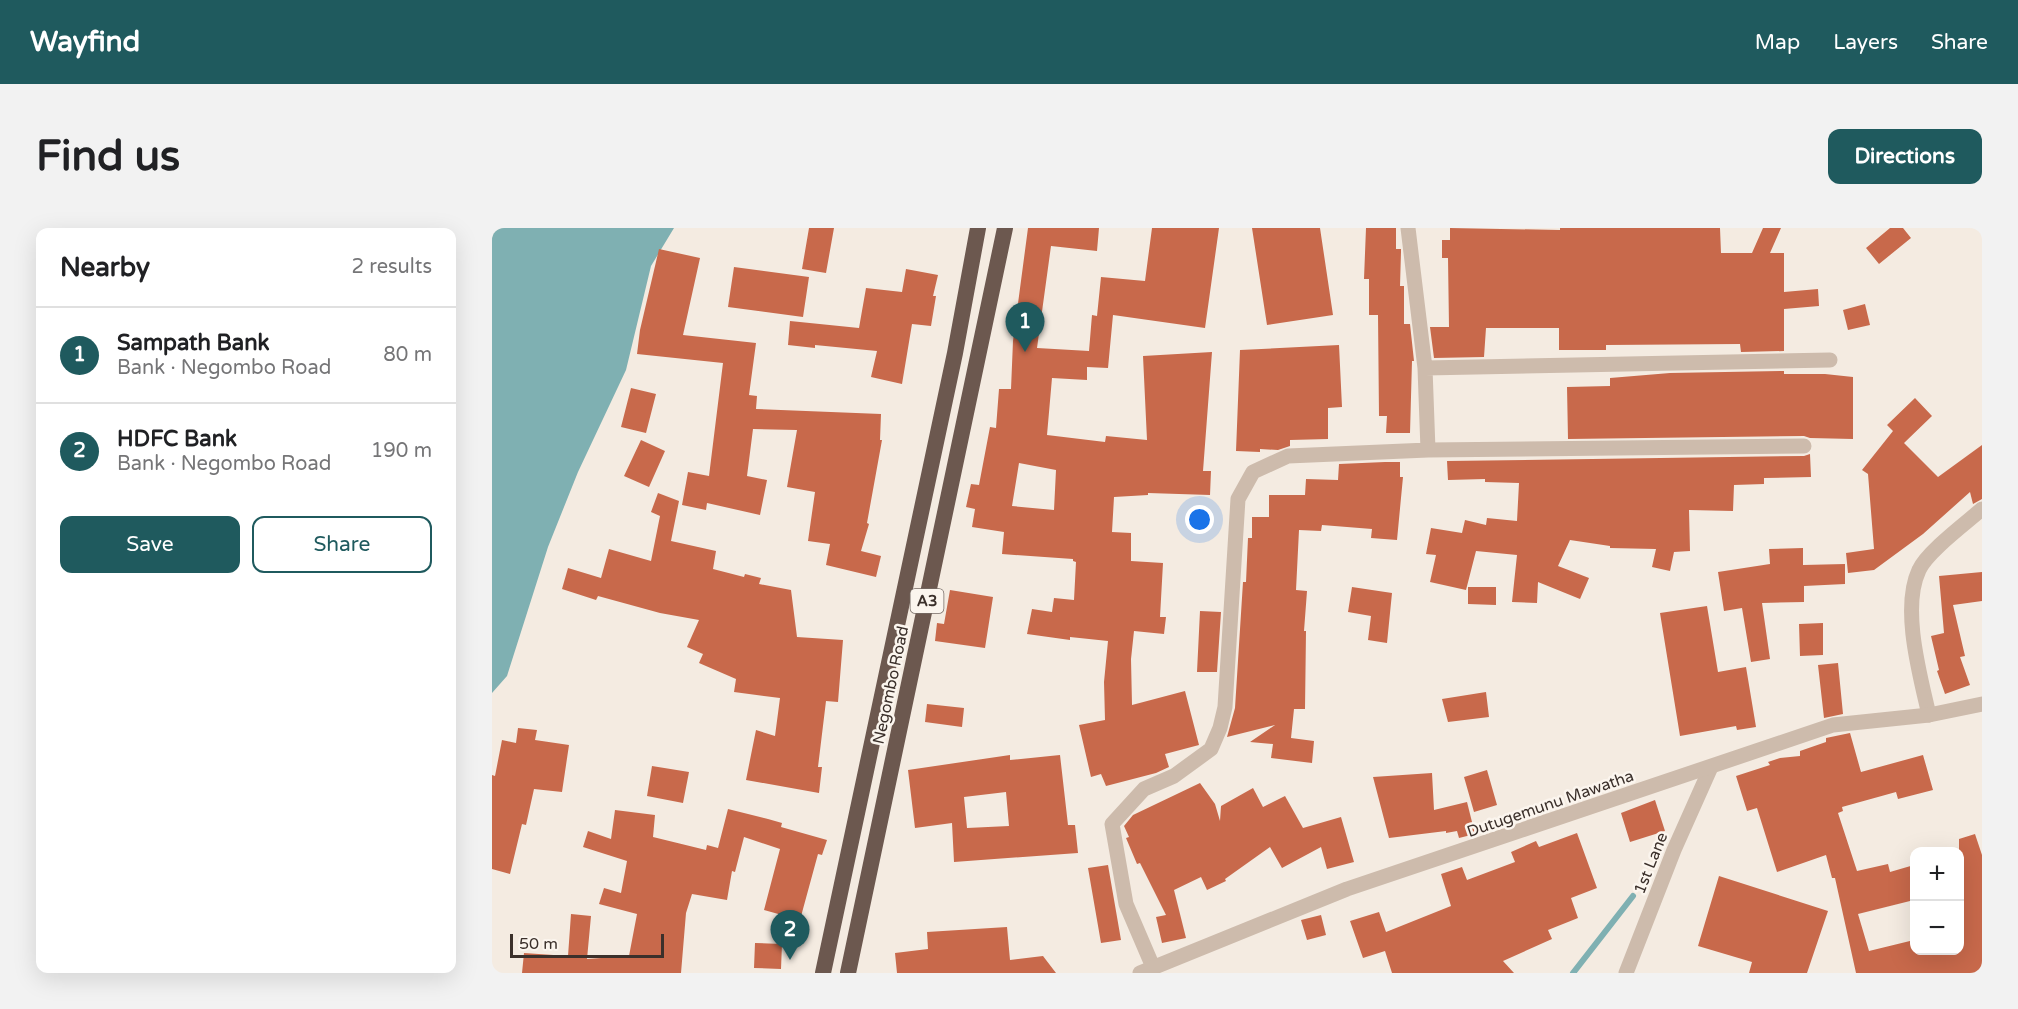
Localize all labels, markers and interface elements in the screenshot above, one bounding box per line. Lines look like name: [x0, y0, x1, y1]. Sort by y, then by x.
text: Wayfind: [30, 25, 140, 59]
text: Map: [1755, 30, 1800, 55]
text: Layers: [1833, 30, 1898, 55]
text: Share: [1931, 30, 1988, 55]
button: Directions: [1828, 129, 1982, 184]
text: Find us: [36, 131, 180, 182]
text: Nearby: [60, 252, 150, 283]
text: 2 results: [352, 255, 432, 279]
pin: 1: [1006, 302, 1044, 352]
text: Sampath Bank: [117, 330, 270, 356]
text: 1: [73, 343, 86, 367]
text: 80 m: [383, 343, 432, 367]
text: Bank · Negombo Road: [117, 356, 331, 380]
text: HDFC Bank: [117, 426, 237, 452]
text: 2: [73, 439, 86, 463]
text: 190 m: [371, 439, 432, 463]
text: Bank · Negombo Road: [117, 452, 331, 476]
your location: [1185, 505, 1214, 534]
button: Save: [60, 516, 240, 573]
button: Share: [252, 516, 432, 573]
road number: A3: [910, 589, 944, 613]
street label: Negombo Road: [869, 624, 913, 746]
street label: Dutugemunu Mawatha: [1464, 766, 1636, 842]
street label: 1st Lane: [1629, 830, 1672, 897]
map controls: [1910, 847, 1964, 955]
button: +: [1910, 847, 1964, 901]
button: −: [1910, 901, 1964, 955]
pin: 2: [770, 910, 810, 960]
scale bar: [510, 931, 664, 958]
text: 50 m: [519, 934, 558, 954]

